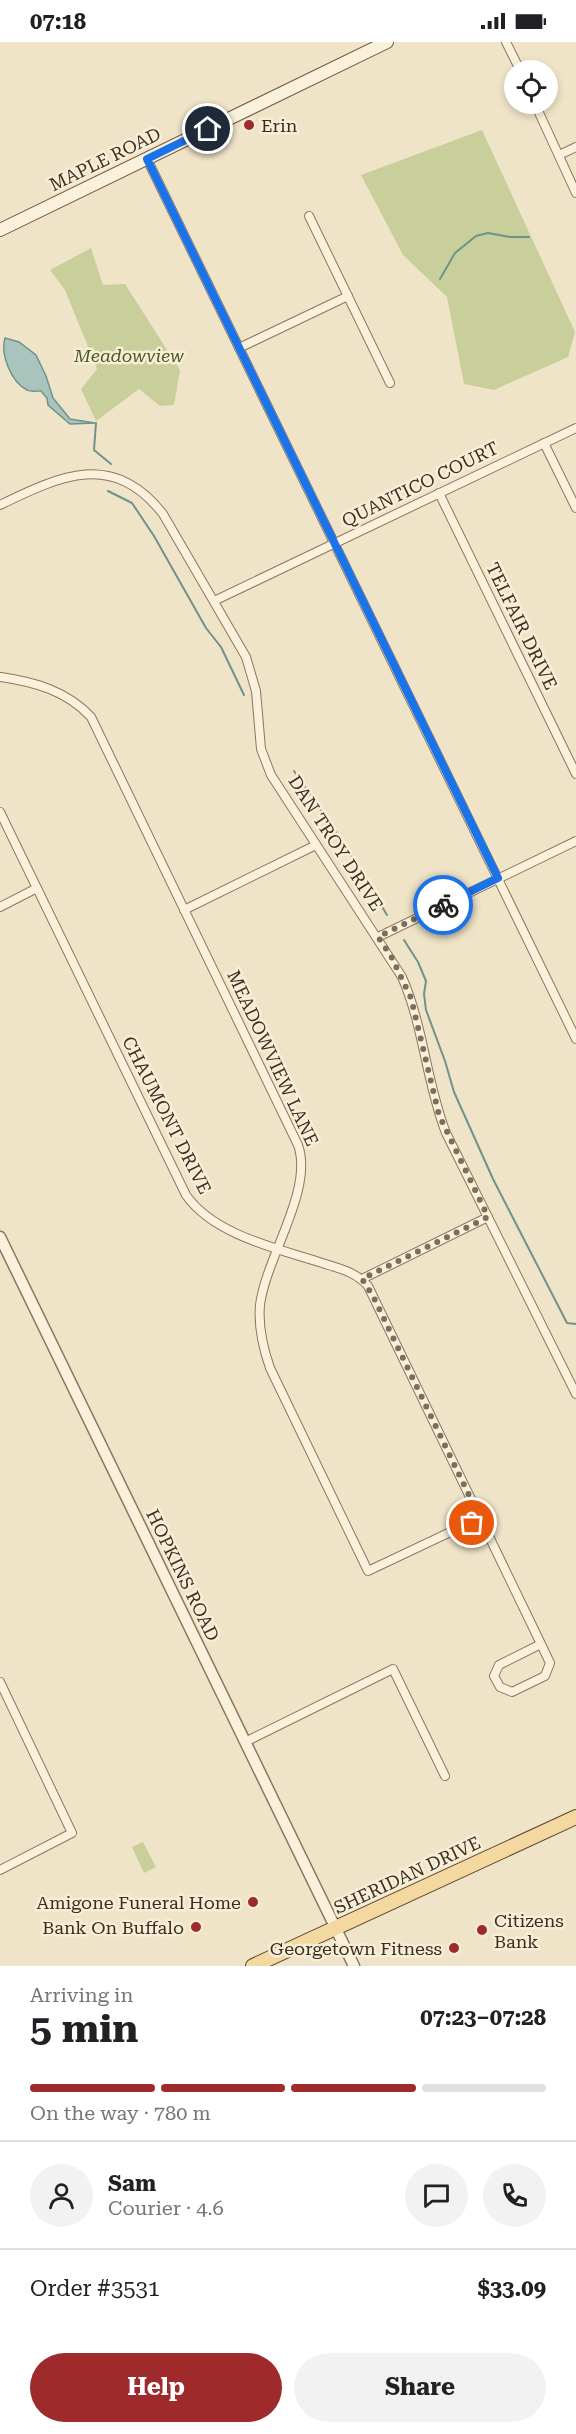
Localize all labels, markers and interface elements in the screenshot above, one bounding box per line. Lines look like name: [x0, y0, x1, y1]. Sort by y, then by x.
text: 07:18: [30, 9, 86, 34]
map controls: [504, 60, 558, 114]
button: locate: [504, 60, 558, 114]
pin: [182, 103, 233, 154]
icon: home: [191, 112, 224, 145]
place label: Erin: [261, 115, 298, 136]
marker: Erin: [242, 118, 256, 132]
street label: MAPLE ROAD: [46, 123, 164, 195]
park label: Meadowview: [73, 345, 184, 366]
street label: QUANTICO COURT: [338, 437, 502, 531]
street label: TELFAIR DRIVE: [482, 559, 562, 693]
street label: DAN TROY DRIVE: [284, 771, 388, 915]
courier: [413, 875, 473, 935]
icon: bike: [427, 889, 460, 922]
street label: MEADOWVIEW LANE: [223, 967, 323, 1149]
street label: CHAUMONT DRIVE: [118, 1033, 216, 1197]
pin: [446, 1497, 497, 1548]
street label: HOPKINS ROAD: [142, 1506, 224, 1644]
icon: bag: [455, 1506, 488, 1539]
street label: SHERIDAN DRIVE: [330, 1832, 484, 1918]
place label: Amigone Funeral Home: [37, 1892, 241, 1913]
marker: Amigone Funeral Home: [246, 1895, 260, 1909]
place label: Citizens Bank: [494, 1910, 564, 1952]
place label: Bank On Buffalo: [42, 1917, 184, 1938]
marker: Bank On Buffalo: [189, 1920, 203, 1934]
marker: Citizens Bank: [475, 1923, 489, 1937]
place label: Georgetown Fitness: [270, 1938, 442, 1959]
marker: Georgetown Fitness: [447, 1941, 461, 1955]
text: Arriving in: [30, 1983, 133, 2007]
text: 07:23–07:28: [420, 2005, 546, 2030]
text: 5 min: [30, 2006, 138, 2052]
text: On the way · 780 m: [30, 2101, 211, 2125]
button: person: [30, 2164, 93, 2227]
button: chat: [405, 2164, 468, 2227]
button: phone: [483, 2164, 546, 2227]
text: Sam: [108, 2171, 156, 2196]
text: Courier · 4.6: [108, 2196, 224, 2220]
text: Order #3531: [30, 2276, 160, 2301]
text: $33.09: [477, 2276, 546, 2301]
button: Help: [30, 2353, 282, 2422]
button: Share: [294, 2353, 546, 2422]

